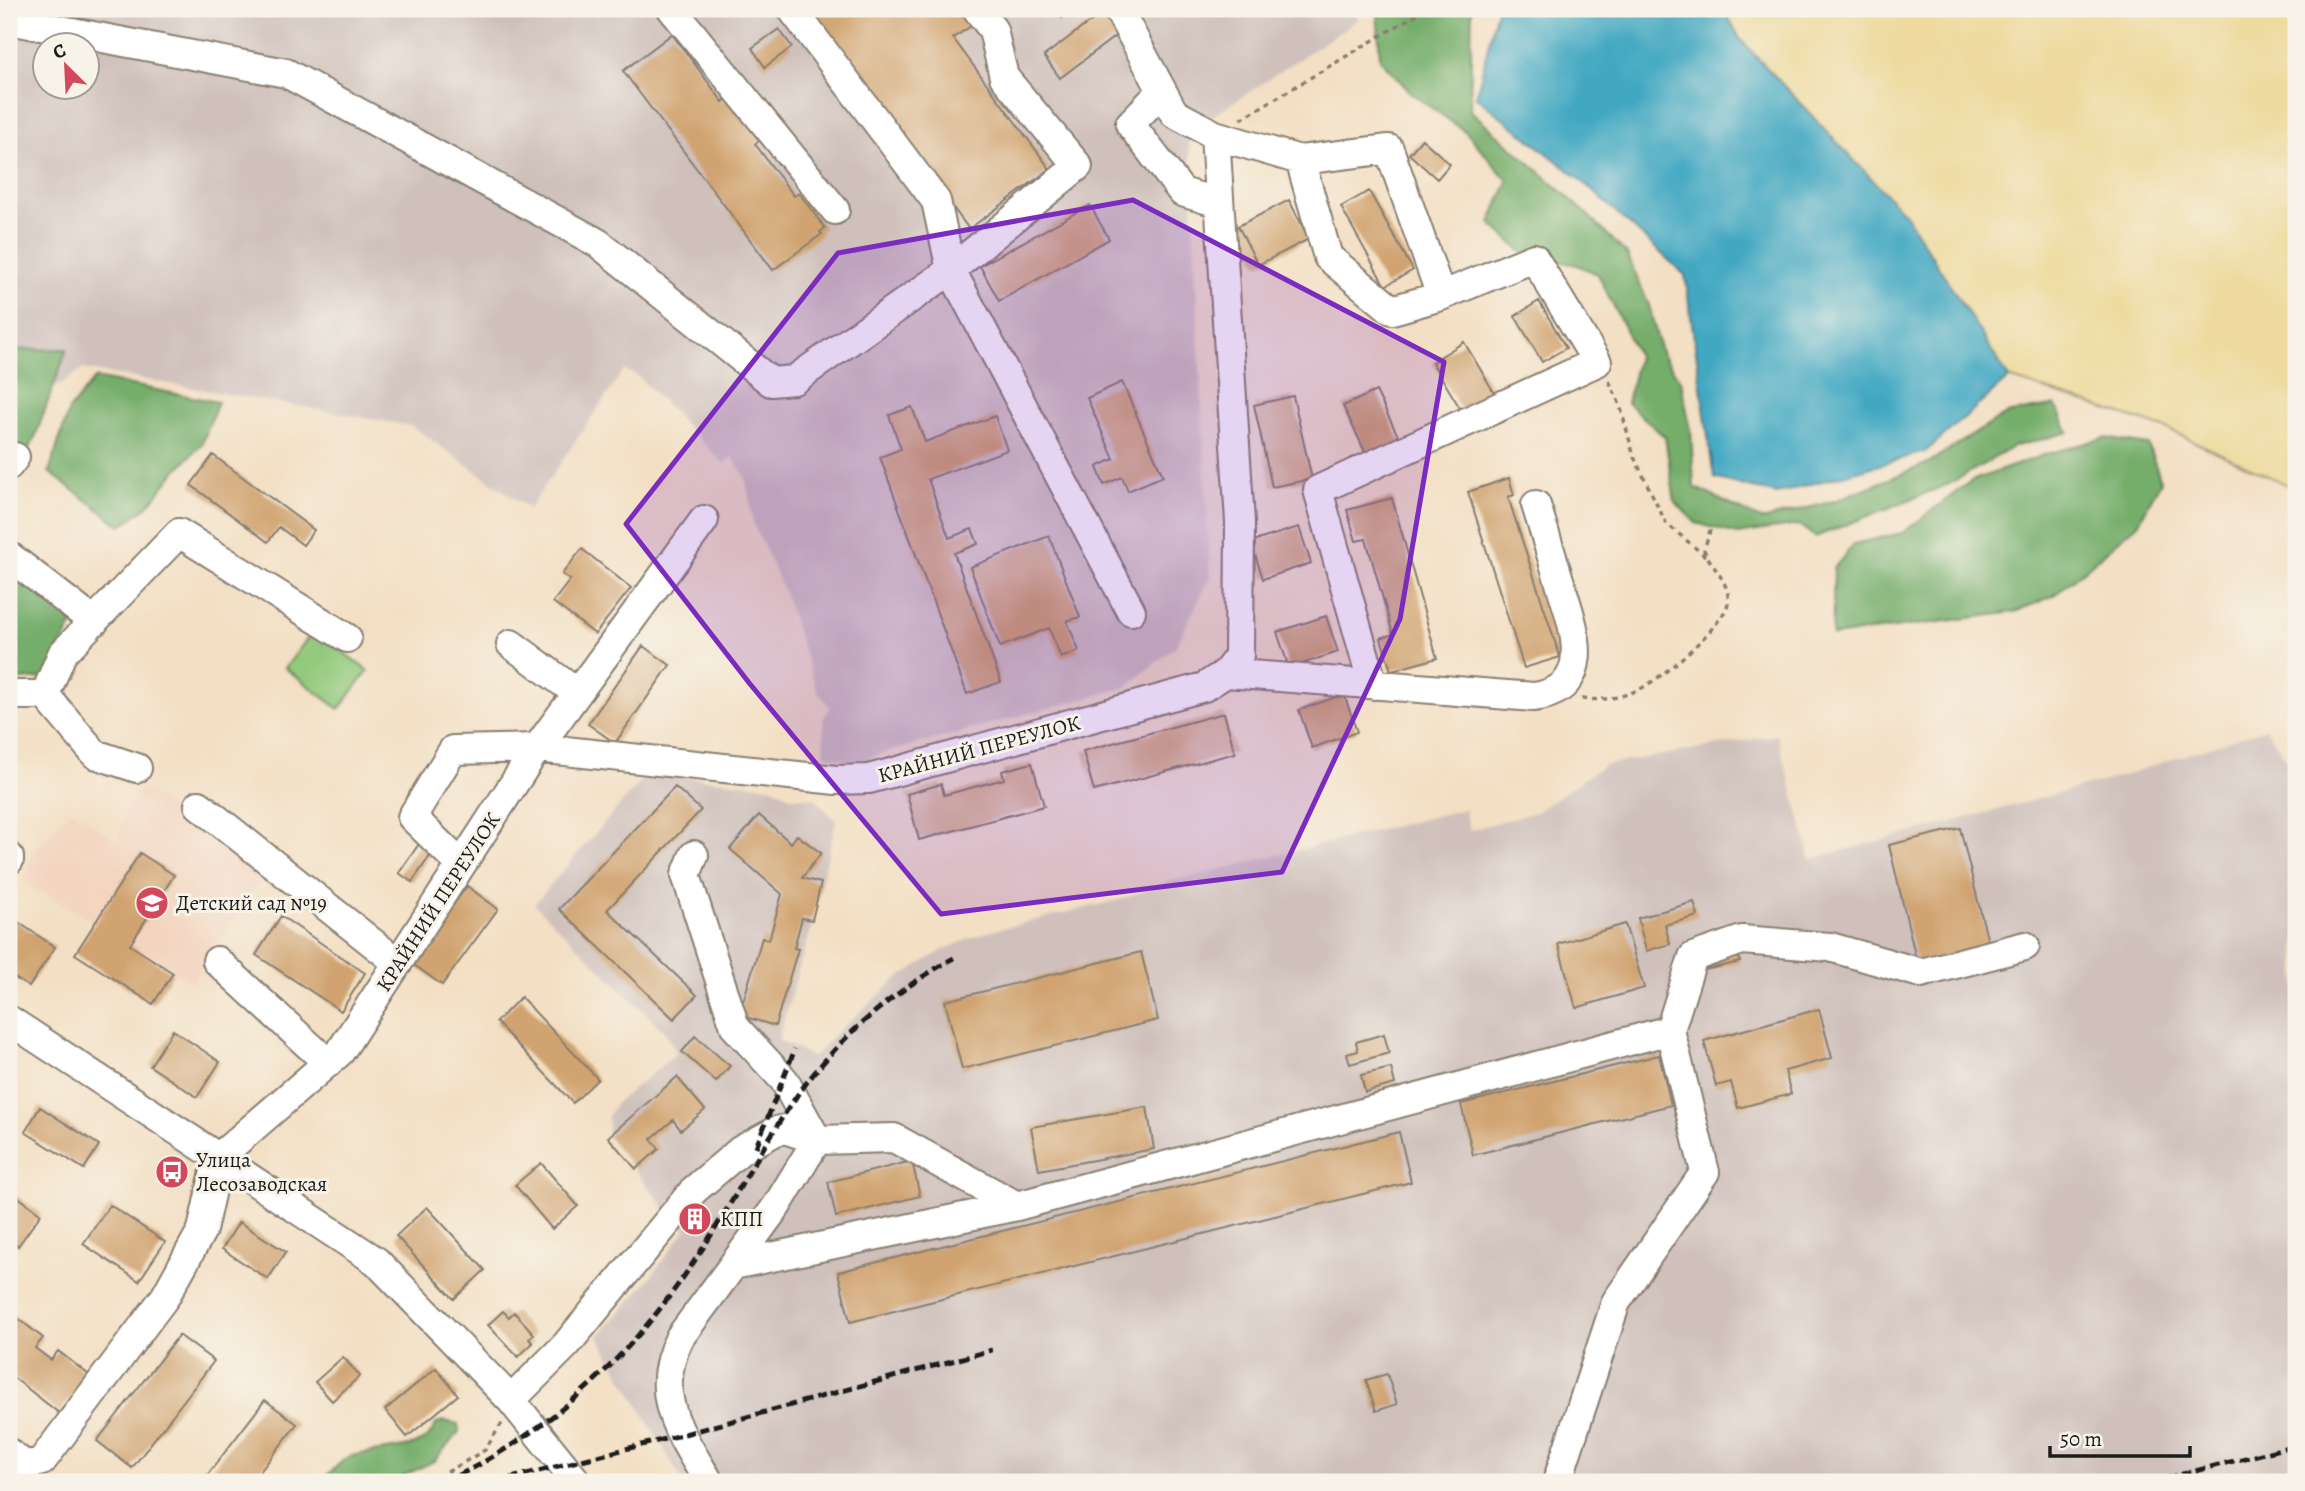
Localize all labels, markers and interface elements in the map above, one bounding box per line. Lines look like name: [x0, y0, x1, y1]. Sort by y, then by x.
north arrow: [32, 32, 102, 102]
text: С: [49, 37, 70, 66]
street label: КРАЙНИЙ ПЕРЕУЛОК: [875, 708, 1084, 789]
street label: КРАЙНИЙ ПЕРЕУЛОК: [370, 807, 507, 997]
school or university icon: Детский сад №19: [133, 884, 171, 922]
place label: Детский сад №19: [176, 889, 327, 917]
place label: Улица Лесозаводская: [196, 1146, 327, 1198]
bus stop icon: Улица Лесозаводская: [153, 1153, 191, 1191]
building icon: КПП: [676, 1200, 714, 1238]
place label: КПП: [720, 1205, 763, 1233]
scale bar: [2050, 1414, 2190, 1458]
text: 50 m: [2060, 1425, 2102, 1453]

